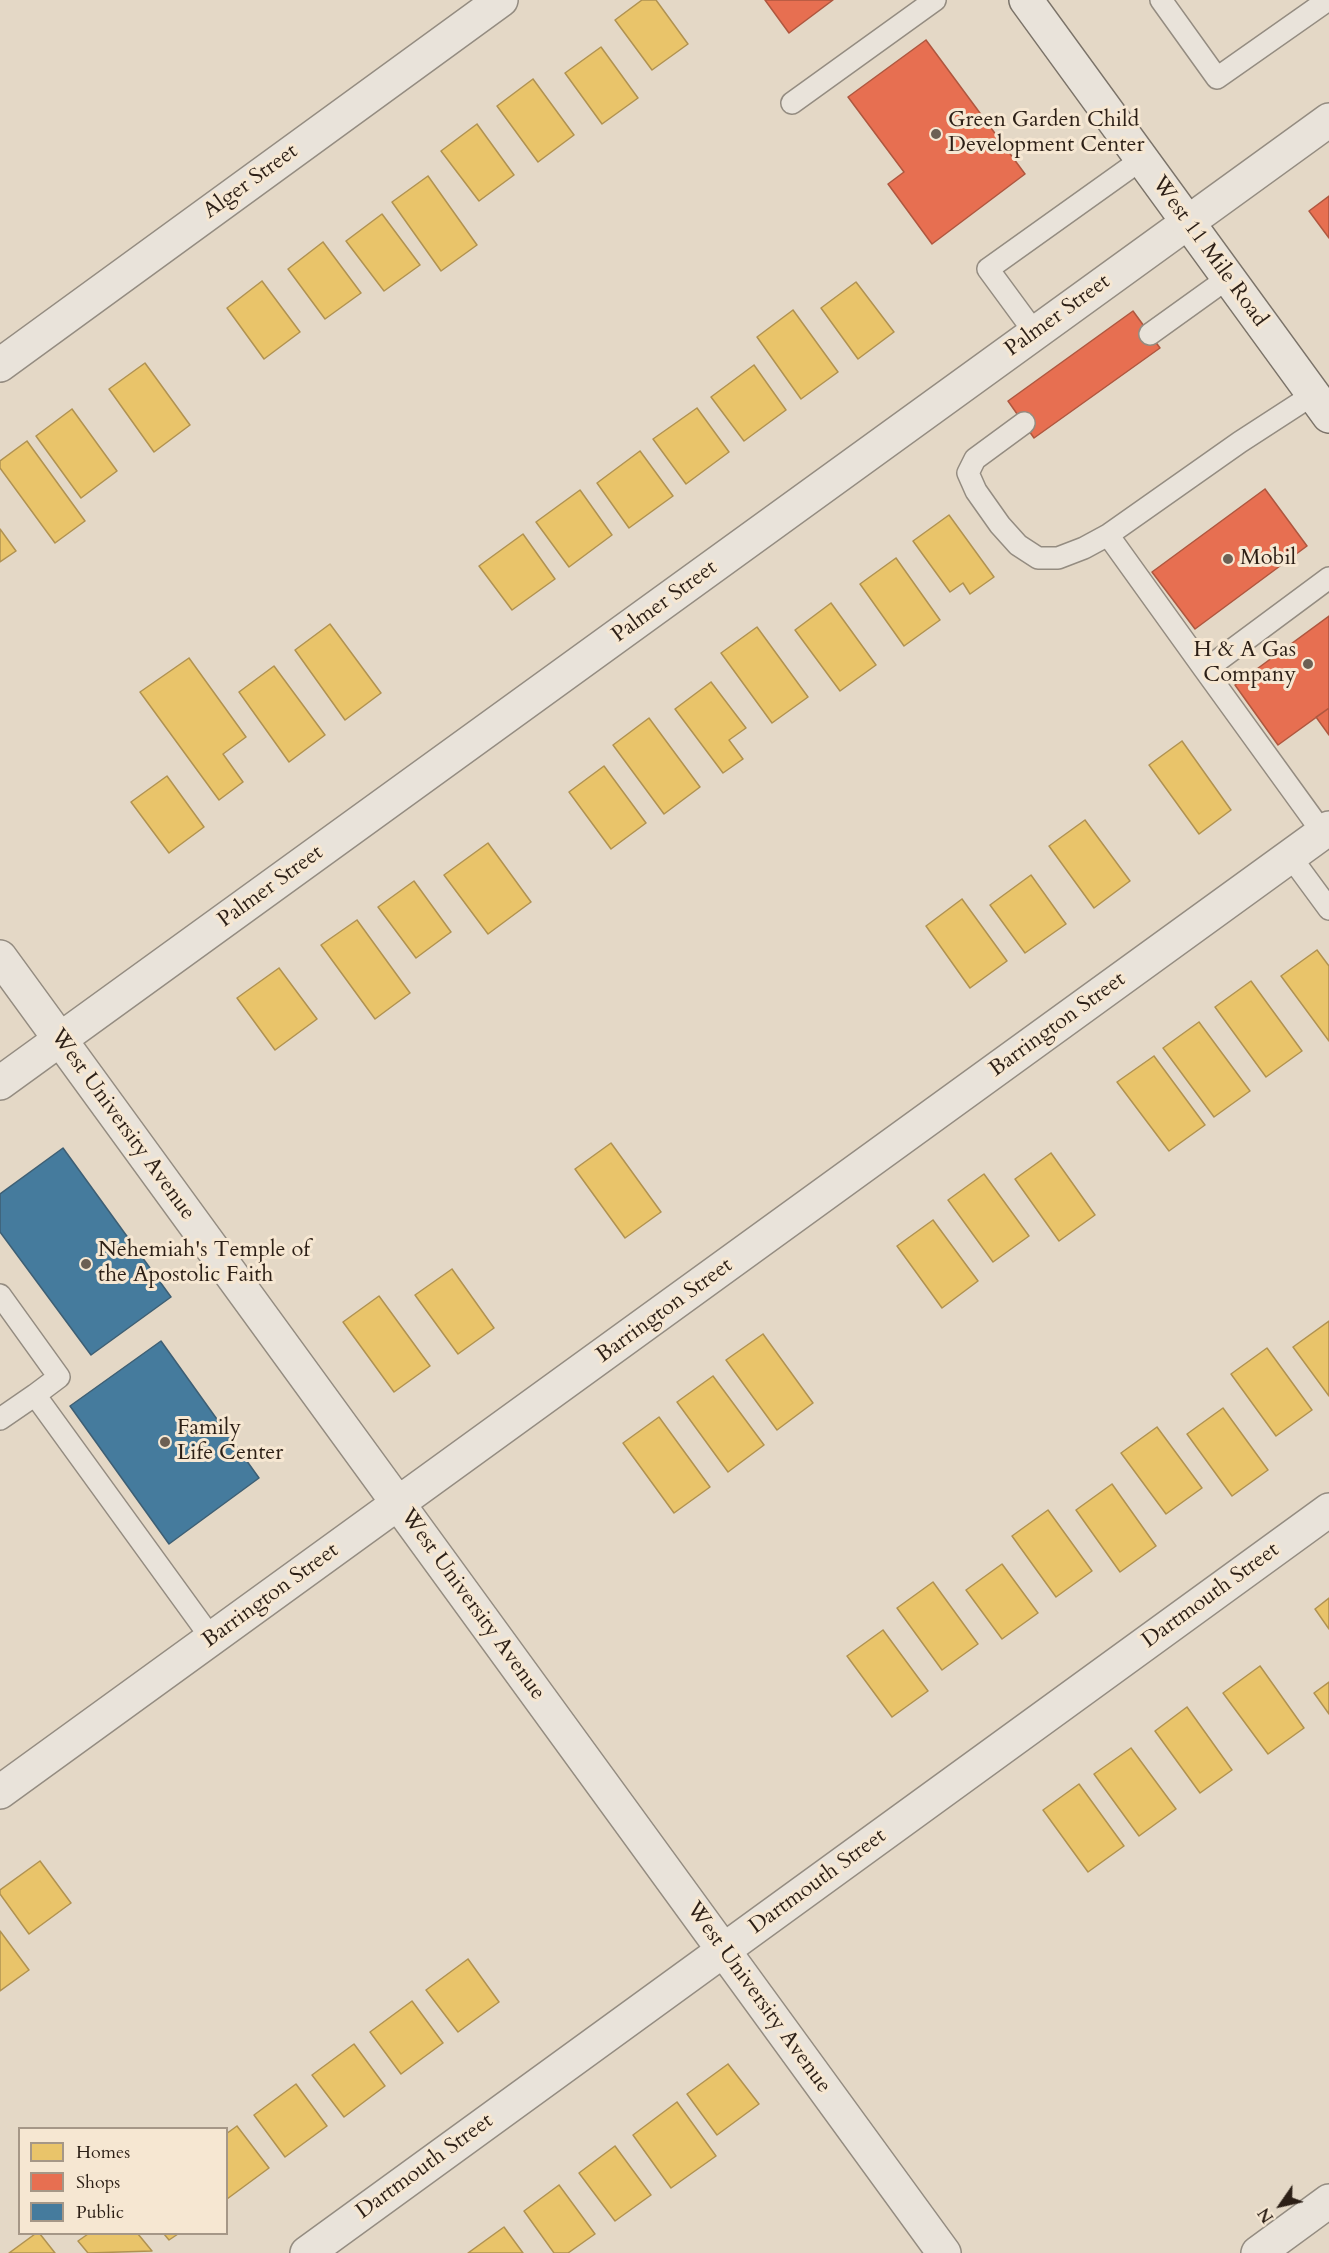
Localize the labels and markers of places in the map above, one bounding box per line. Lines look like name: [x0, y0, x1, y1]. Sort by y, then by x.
place label: Green Garden Child Development Center: [948, 108, 1144, 160]
marker: Green Garden Child Development Center: [929, 127, 943, 141]
place label: Mobil: [1240, 546, 1296, 572]
marker: Mobil: [1221, 552, 1235, 566]
place label: H & A Gas Company: [1194, 638, 1296, 690]
marker: H & A Gas Company: [1301, 657, 1315, 671]
place label: Nehemiah's Temple of the Apostolic Faith: [98, 1238, 310, 1290]
marker: Nehemiah's Temple of the Apostolic Faith: [79, 1257, 93, 1271]
place label: Family Life Center: [177, 1416, 283, 1468]
marker: Family Life Center: [158, 1435, 172, 1449]

